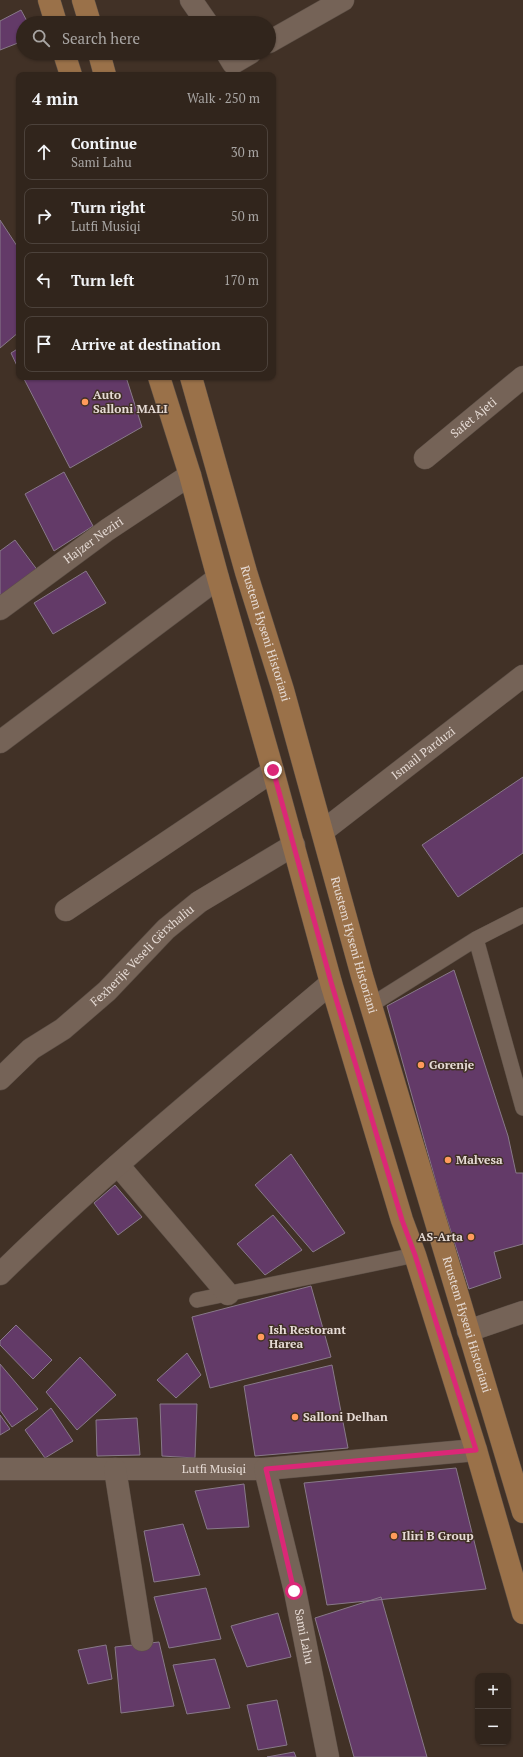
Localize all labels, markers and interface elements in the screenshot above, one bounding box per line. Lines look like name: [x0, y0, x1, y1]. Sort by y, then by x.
search box: [16, 16, 276, 60]
icon: search: [30, 27, 52, 49]
text: Search here: [62, 28, 140, 48]
text: 4 min: [32, 87, 79, 110]
text: Walk · 250 m: [187, 89, 260, 107]
text: Continue: [71, 133, 137, 153]
icon: ahead: [33, 141, 55, 163]
text: 30 m: [231, 143, 259, 161]
text: Sami Lahu: [71, 153, 132, 171]
text: Turn right: [71, 197, 146, 217]
icon: right: [33, 205, 55, 227]
text: 50 m: [231, 207, 259, 225]
text: Lutfi Musiqi: [71, 217, 141, 235]
icon: left: [33, 269, 55, 291]
text: Turn left: [71, 270, 135, 290]
text: 170 m: [224, 271, 259, 289]
icon: arrive: [33, 333, 55, 355]
text: Arrive at destination: [71, 334, 221, 354]
place label: Auto Salloni MALI: [93, 387, 168, 416]
street label: Safet Ajeti: [447, 394, 500, 441]
marker: Auto Salloni MALI: [80, 397, 90, 407]
street label: Hajzer Neziri: [60, 513, 126, 567]
street label: Rrustem Hyseni Historiani: [238, 564, 294, 703]
street label: Ismail Parduzi: [388, 723, 458, 782]
route end: [264, 761, 282, 779]
street label: Rrustem Hyseni Historiani: [328, 875, 381, 1016]
street label: Fexherije Veseli Gërxhaliu: [87, 901, 197, 1009]
place label: Gorenje: [429, 1057, 475, 1072]
marker: Gorenje: [416, 1060, 426, 1070]
place label: Malvesa: [456, 1152, 503, 1167]
marker: Malvesa: [443, 1155, 453, 1165]
place label: AS-Arta: [418, 1229, 463, 1244]
marker: AS-Arta: [466, 1232, 476, 1242]
street label: Rrustem Hyseni Historiani: [440, 1255, 495, 1395]
place label: Ish Restorant Harea: [269, 1322, 346, 1351]
marker: Ish Restorant Harea: [256, 1332, 266, 1342]
place label: Salloni Delhan: [303, 1409, 388, 1424]
marker: Salloni Delhan: [290, 1412, 300, 1422]
street label: Lutfi Musiqi: [182, 1461, 247, 1476]
place label: Iliri B Group: [402, 1528, 473, 1543]
marker: Iliri B Group: [389, 1531, 399, 1541]
route start: [285, 1582, 303, 1600]
street label: Sami Lahu: [292, 1607, 317, 1665]
map controls: [475, 1673, 511, 1745]
button: +: [475, 1673, 511, 1709]
button: −: [475, 1709, 511, 1745]

